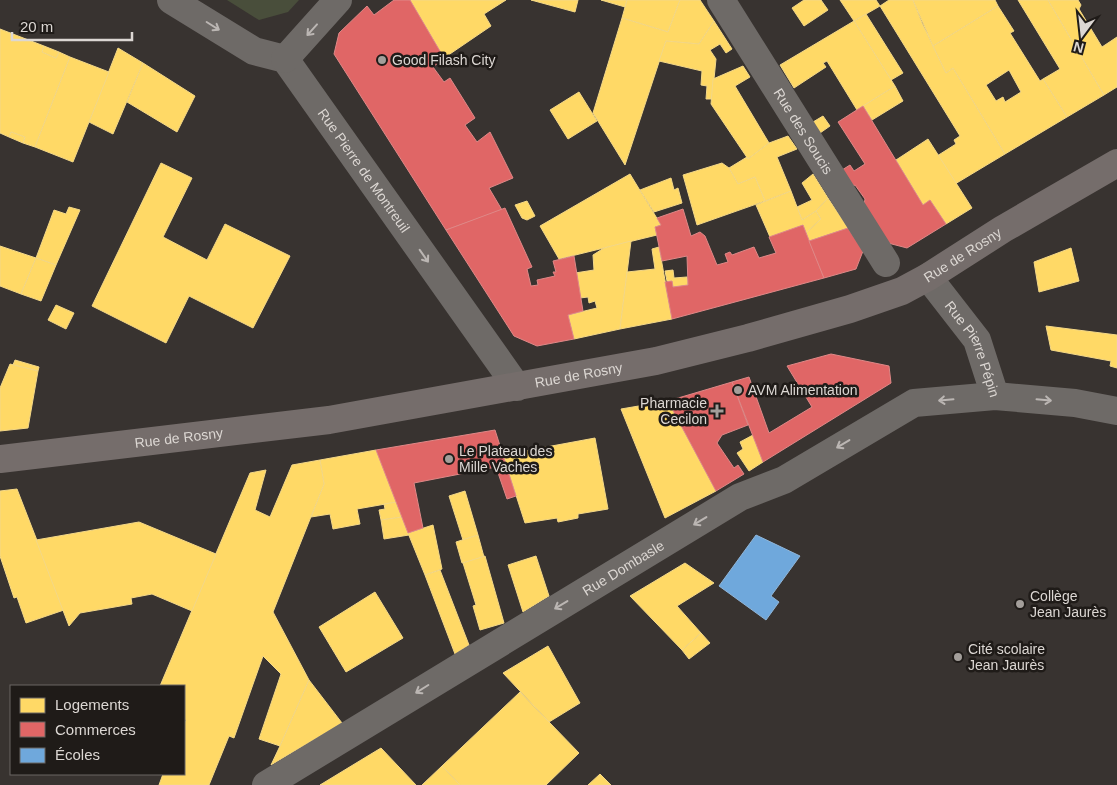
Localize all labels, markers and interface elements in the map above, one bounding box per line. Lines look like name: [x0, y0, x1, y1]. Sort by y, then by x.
scale bar: [12, 10, 132, 42]
north arrow: [1057, 10, 1107, 60]
text: 20 m: [20, 18, 53, 35]
one-way arrow: [205, 21, 219, 31]
one-way arrow: [306, 23, 318, 36]
text: N: [1072, 39, 1086, 57]
place label: Good Filash City: [392, 52, 495, 68]
marker: Good Filash City: [376, 54, 388, 66]
street label: Rue des Soucis: [771, 85, 836, 177]
street label: Rue Pierre de Montreuil: [315, 105, 413, 236]
street label: Rue de Rosny: [921, 224, 1004, 286]
one-way arrow: [419, 249, 429, 263]
street label: Rue Pierre Pépin: [942, 298, 1003, 399]
street label: Rue de Rosny: [534, 359, 624, 391]
place label: AVM Alimentation: [748, 382, 857, 398]
marker: AVM Alimentation: [732, 384, 744, 396]
place label: Pharmacie Cecilon: [640, 395, 707, 427]
one-way arrow: [939, 395, 955, 405]
one-way arrow: [1035, 395, 1051, 405]
marker: Pharmacie Cecilon: [711, 405, 723, 417]
street label: Rue de Rosny: [134, 425, 224, 451]
one-way arrow: [836, 438, 850, 449]
place label: Le Plateau des Mille Vaches: [459, 443, 552, 475]
marker: Le Plateau des Mille Vaches: [443, 453, 455, 465]
one-way arrow: [694, 516, 708, 526]
street label: Rue Dombasle: [579, 537, 667, 599]
place label: Collège Jean Jaurès: [1030, 588, 1106, 620]
marker: Collège Jean Jaurès: [1014, 598, 1026, 610]
one-way arrow: [555, 600, 569, 610]
place label: Cité scolaire Jean Jaurès: [968, 641, 1045, 673]
marker: Cité scolaire Jean Jaurès: [952, 651, 964, 663]
one-way arrow: [416, 684, 430, 694]
legend: [10, 685, 185, 775]
text: Logements: [55, 696, 129, 713]
text: Commerces: [55, 721, 136, 738]
text: Écoles: [55, 746, 100, 763]

